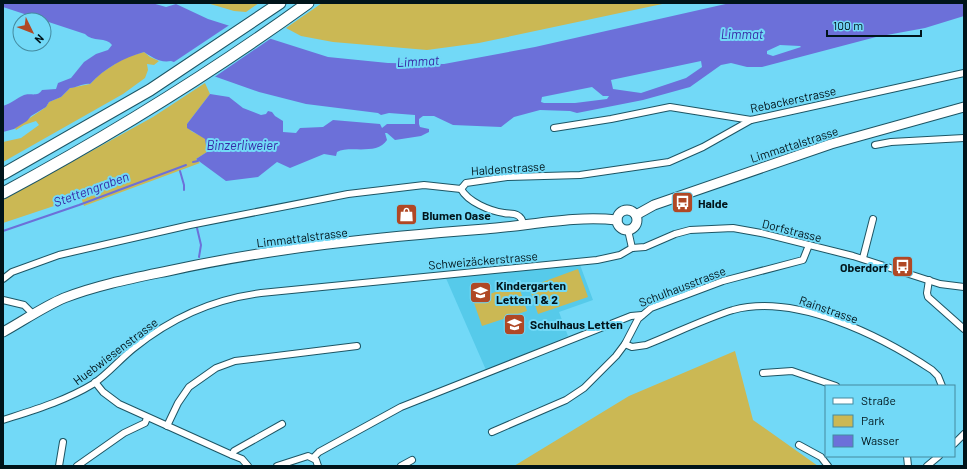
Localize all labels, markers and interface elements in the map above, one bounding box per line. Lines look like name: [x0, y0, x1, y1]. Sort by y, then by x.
north arrow: [12, 12, 52, 52]
scale bar: [827, 12, 921, 38]
text: 100 m: [833, 18, 863, 32]
water label: Limmat: [721, 26, 764, 42]
text: N: [32, 32, 47, 46]
water label: Limmat: [396, 52, 440, 70]
street label: Rebackerstrasse: [749, 83, 837, 115]
street label: Limmattalstrasse: [748, 123, 840, 165]
water label: Binzerliweier: [206, 137, 278, 153]
street label: Haldenstrasse: [470, 158, 546, 178]
water label: Stettengraben: [51, 168, 131, 210]
bus stop icon: Halde: [669, 190, 695, 216]
place label: Halde: [698, 196, 729, 210]
shop icon: Blumen Oase: [393, 202, 419, 228]
place label: Blumen Oase: [422, 208, 491, 222]
street label: Dorfstrasse: [761, 216, 823, 244]
street label: Limmattalstrasse: [256, 224, 348, 250]
street label: Schweizäckerstrasse: [428, 248, 538, 272]
bus stop icon: Oberdorf: [890, 254, 916, 280]
place label: Oberdorf: [840, 260, 888, 274]
street label: Schulhausstrasse: [637, 263, 727, 309]
place label: Kindergarten Letten 1 & 2: [496, 278, 566, 306]
school or university icon: Kindergarten Letten 1 & 2: [467, 279, 493, 305]
street label: Rainstrasse: [798, 292, 860, 326]
school or university icon: Schulhaus Letten: [502, 311, 528, 337]
street label: Huebwiesenstrasse: [70, 315, 160, 387]
place label: Schulhaus Letten: [530, 317, 623, 331]
legend: [825, 385, 955, 457]
text: Straße: [861, 393, 896, 407]
text: Park: [861, 413, 885, 427]
text: Wasser: [861, 433, 900, 447]

